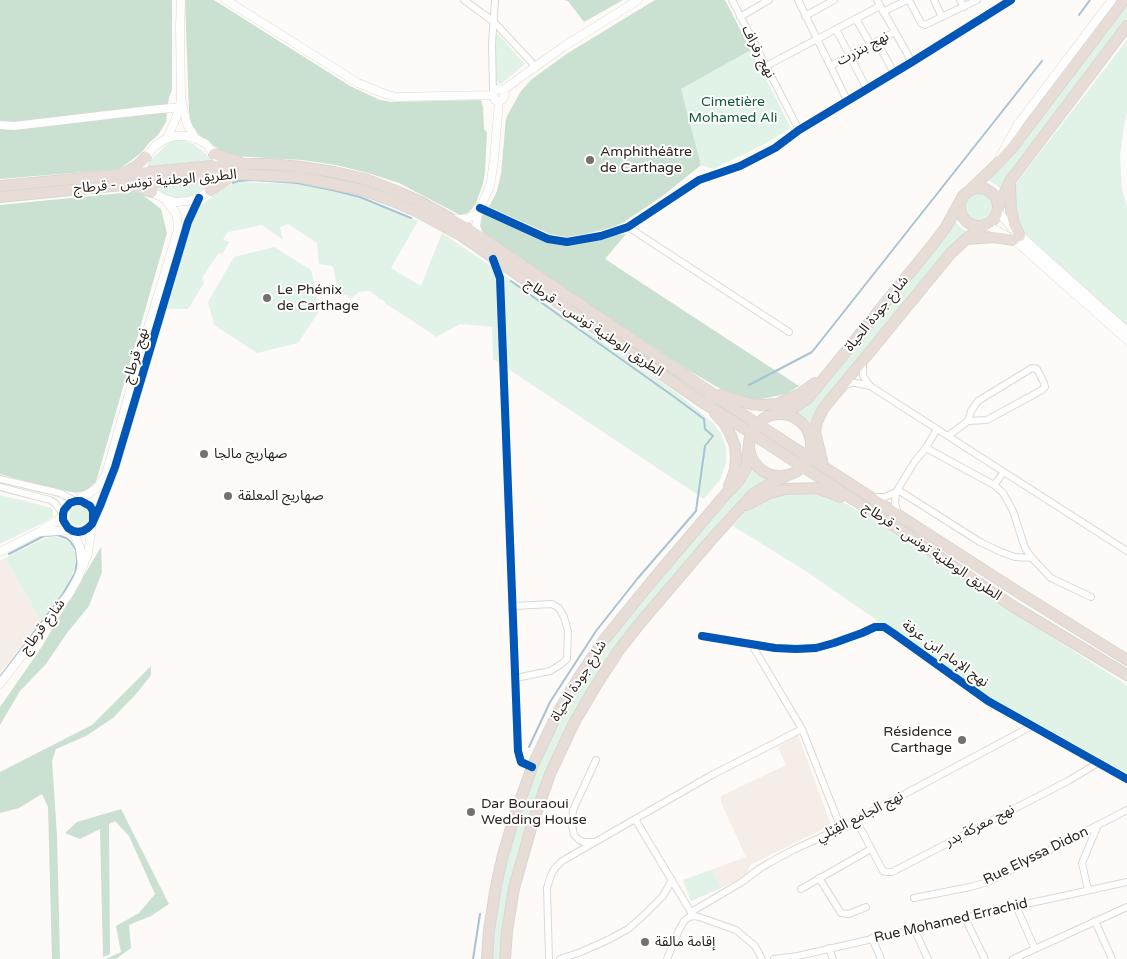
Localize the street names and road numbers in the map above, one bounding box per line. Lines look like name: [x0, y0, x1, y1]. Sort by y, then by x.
street label: نهج رفراف: [738, 23, 778, 81]
street label: نهج بنزرت: [834, 28, 892, 70]
street label: الطريق الوطنية تونس - قرطاج: [73, 166, 237, 198]
street label: شارع جودة الحياة: [841, 273, 913, 355]
street label: الطريق الوطنية تونس - قرطاج: [521, 275, 667, 381]
street label: نهج قرطاج: [120, 326, 152, 386]
street label: الطريق الوطنية تونس - قرطاج: [859, 499, 1005, 605]
street label: شارع قرطاج: [17, 596, 69, 658]
street label: نهج الإمام ابن عرفة: [898, 617, 992, 691]
street label: شارع جودة الحياة: [547, 637, 611, 725]
street label: نهج الجامع القِبْلي: [814, 788, 906, 846]
street label: نهج معركة بدر: [942, 801, 1018, 851]
street label: Rue Elyssa Didon: [981, 823, 1091, 889]
street label: Rue Mohamed Errachid: [872, 895, 1030, 947]

